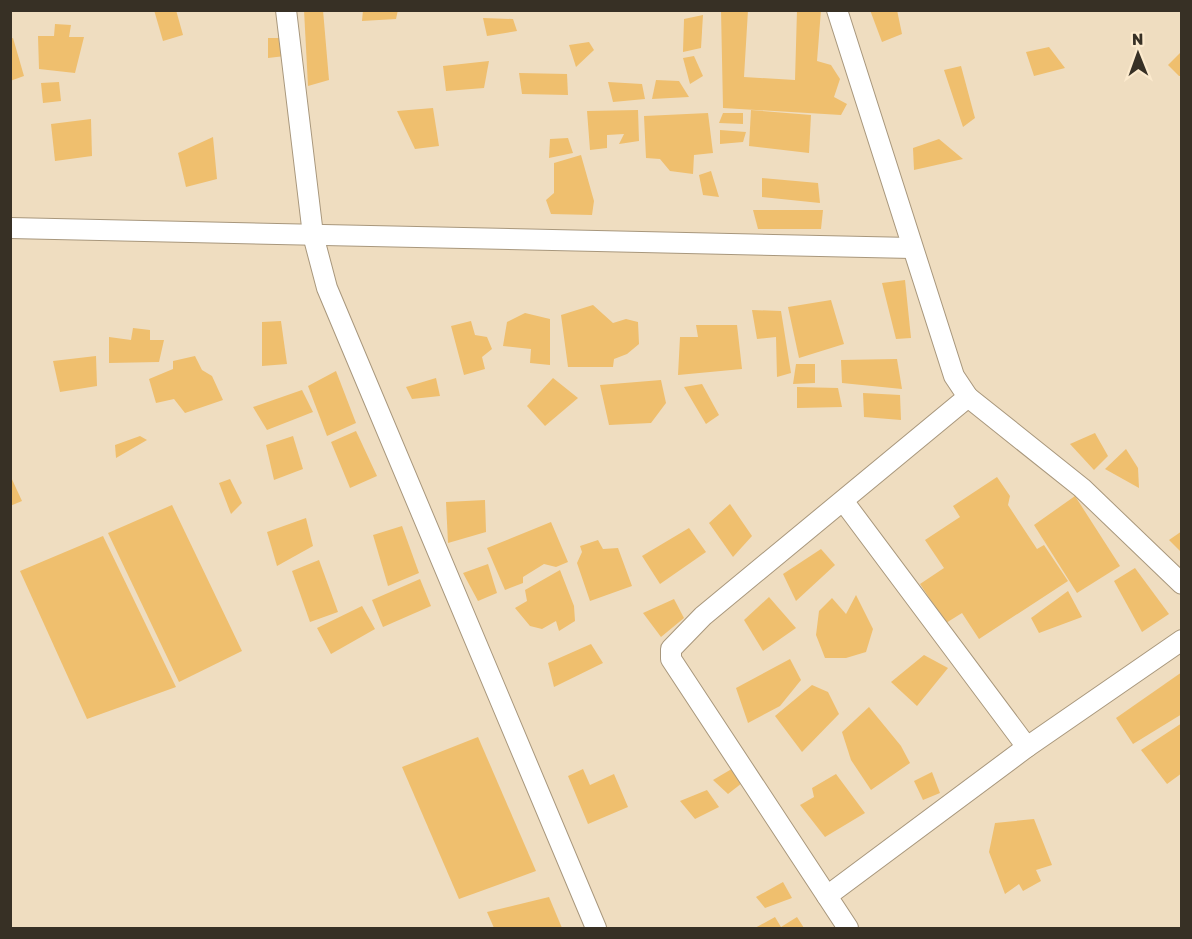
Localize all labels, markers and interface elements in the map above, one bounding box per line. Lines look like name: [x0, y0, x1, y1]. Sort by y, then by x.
north arrow: [1108, 24, 1168, 84]
text: N: [1132, 30, 1144, 49]

